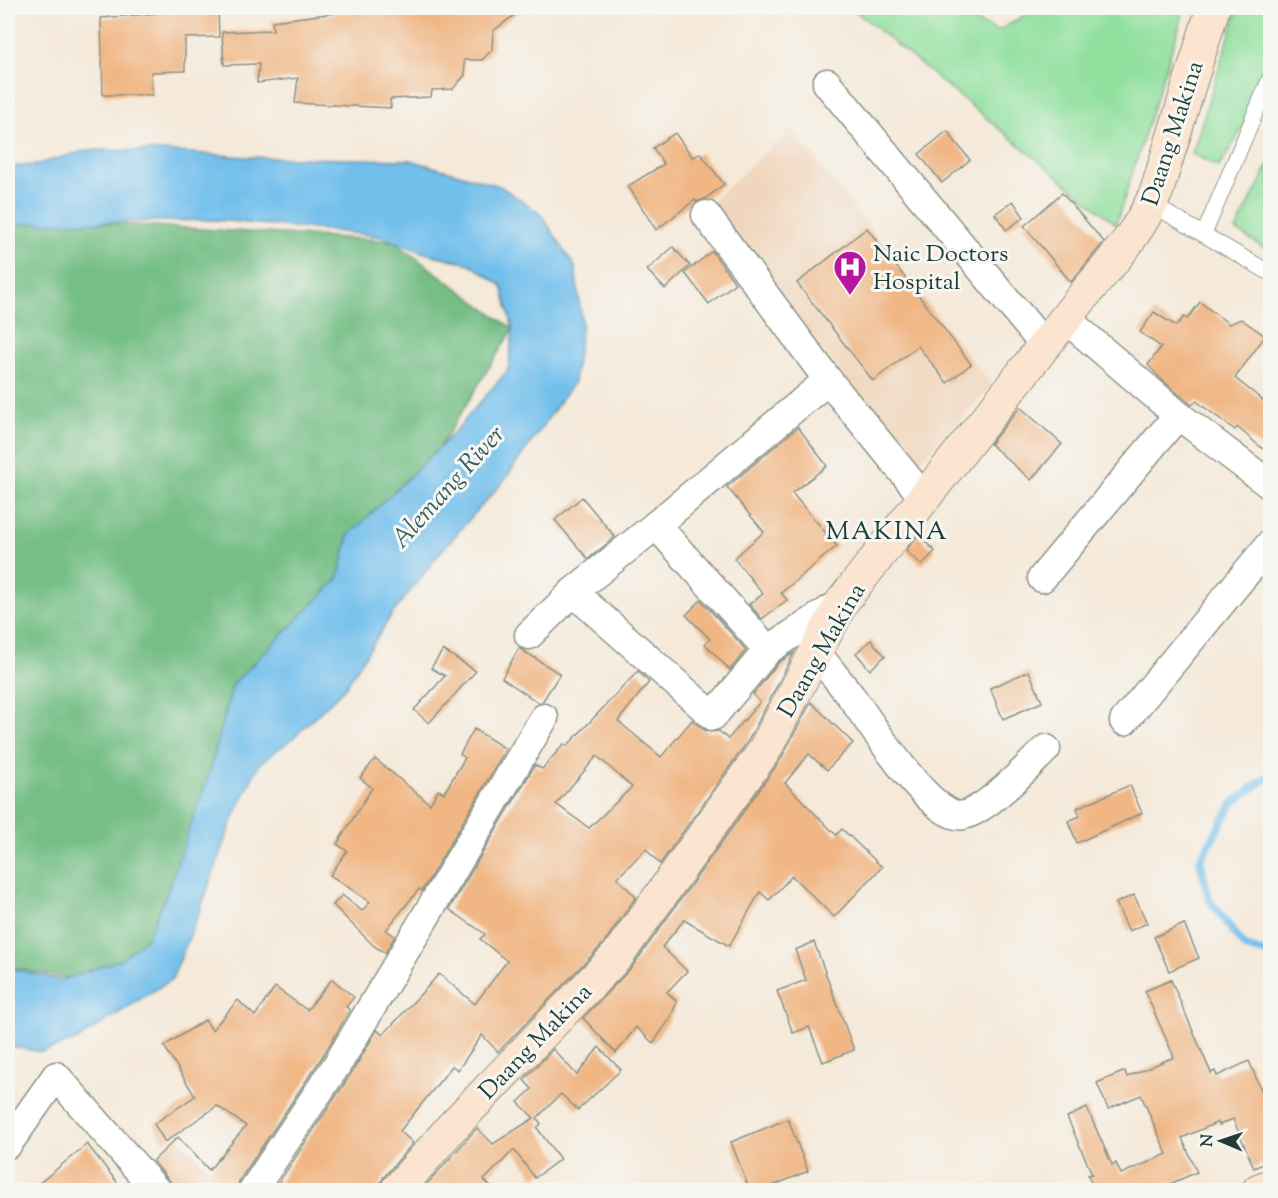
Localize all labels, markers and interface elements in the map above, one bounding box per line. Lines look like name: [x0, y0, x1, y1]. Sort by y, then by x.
street label: Daang Makina: [1135, 57, 1213, 210]
place label: Naic Doctors Hospital: [873, 238, 1008, 300]
hospital icon: Naic Doctors Hospital: [832, 249, 868, 296]
water label: Alemang River: [383, 418, 514, 557]
district label: MAKINA: [826, 514, 948, 551]
street label: Daang Makina: [770, 577, 875, 725]
street label: Daang Makina: [472, 977, 601, 1108]
north arrow: [1191, 1111, 1251, 1171]
text: N: [1197, 1134, 1220, 1147]

